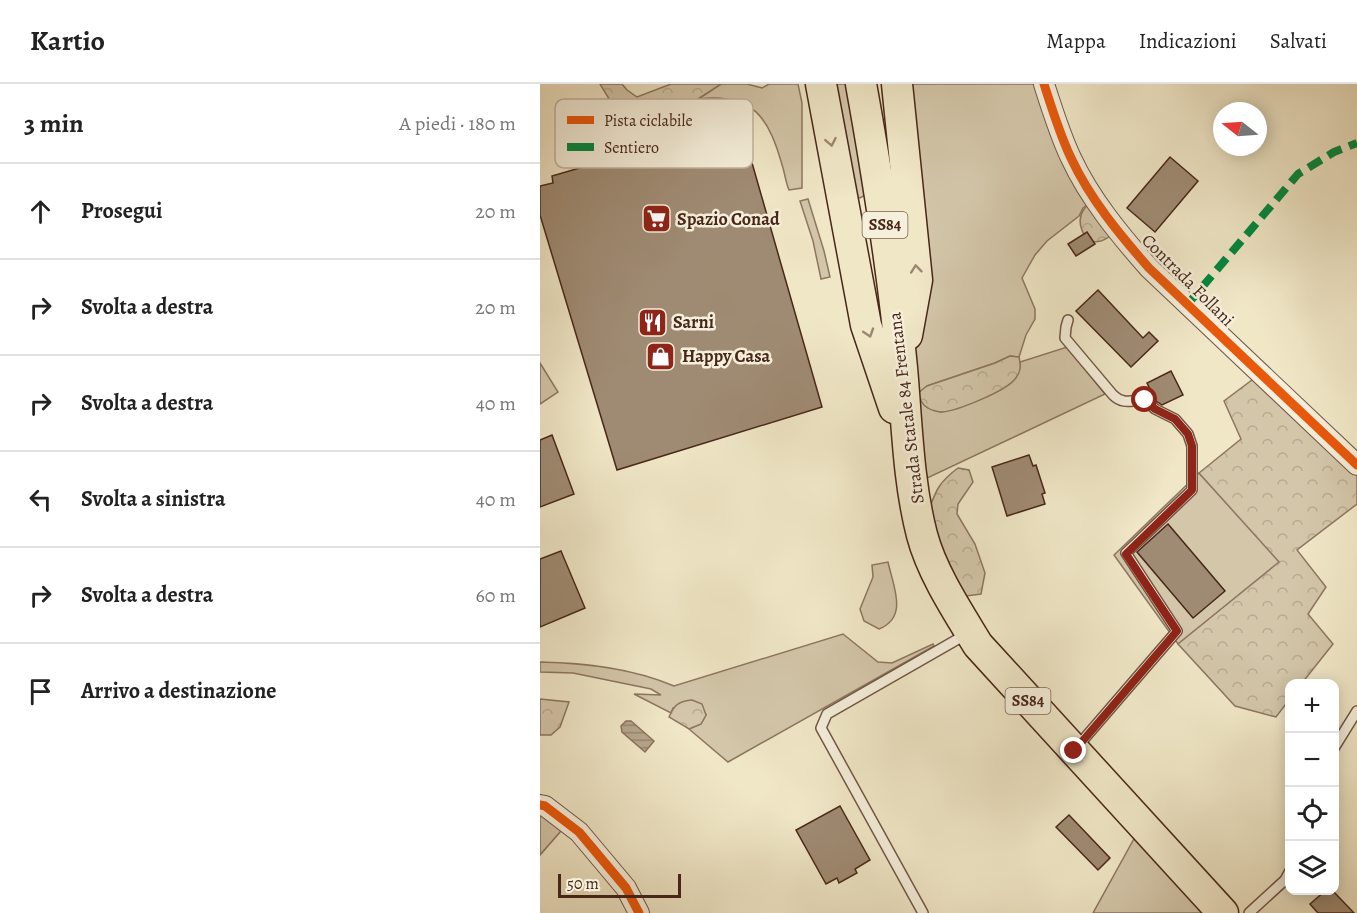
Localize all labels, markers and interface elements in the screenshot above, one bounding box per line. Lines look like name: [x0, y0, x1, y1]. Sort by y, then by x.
text: Kartio: [30, 22, 105, 60]
text: Mappa: [1046, 27, 1106, 55]
text: Indicazioni: [1139, 27, 1237, 55]
text: Salvati: [1270, 27, 1327, 55]
legend: [555, 99, 753, 168]
north arrow: [1213, 102, 1267, 156]
text: 3 min: [24, 106, 84, 141]
text: A piedi · 180 m: [399, 110, 516, 137]
text: Pista ciclabile: [604, 110, 693, 132]
one-way arrow: [824, 136, 837, 146]
text: Sentiero: [604, 137, 659, 159]
icon: ahead: [24, 195, 57, 228]
text: Prosegui: [81, 196, 162, 226]
text: 20 m: [475, 198, 516, 225]
supermarket icon: Spazio Conad: [640, 203, 672, 235]
place label: Spazio Conad: [677, 207, 780, 231]
road number: SS84: [862, 212, 908, 238]
street label: Contrada Follani: [1136, 228, 1240, 332]
one-way arrow: [910, 264, 923, 273]
icon: right: [24, 291, 57, 324]
text: Svolta a destra: [81, 292, 213, 322]
text: 20 m: [475, 294, 516, 321]
restaurant icon: Sarni: [636, 306, 668, 338]
place label: Sarni: [673, 310, 714, 334]
street label: Strada Statale 84 Frentana: [882, 310, 930, 505]
one-way arrow: [861, 327, 874, 338]
shop icon: Happy Casa: [645, 340, 677, 372]
place label: Happy Casa: [682, 344, 771, 368]
route start: [1131, 386, 1157, 412]
icon: right: [24, 387, 57, 420]
text: Svolta a destra: [81, 388, 213, 418]
text: 40 m: [476, 390, 516, 417]
icon: left: [24, 483, 57, 516]
text: Svolta a sinistra: [81, 484, 226, 514]
text: 40 m: [476, 486, 516, 513]
icon: right: [24, 579, 57, 612]
text: Svolta a destra: [81, 580, 213, 610]
text: 60 m: [476, 582, 516, 609]
icon: arrive: [24, 675, 57, 708]
text: Arrivo a destinazione: [81, 676, 276, 706]
map controls: [1285, 679, 1339, 895]
button: +: [1285, 679, 1339, 733]
road number: SS84: [1006, 688, 1050, 714]
button: −: [1285, 733, 1339, 787]
route end: [1060, 737, 1086, 763]
button: locate: [1285, 787, 1339, 841]
button: layers: [1285, 841, 1339, 895]
scale bar: [558, 871, 681, 898]
text: 50 m: [567, 873, 599, 895]

